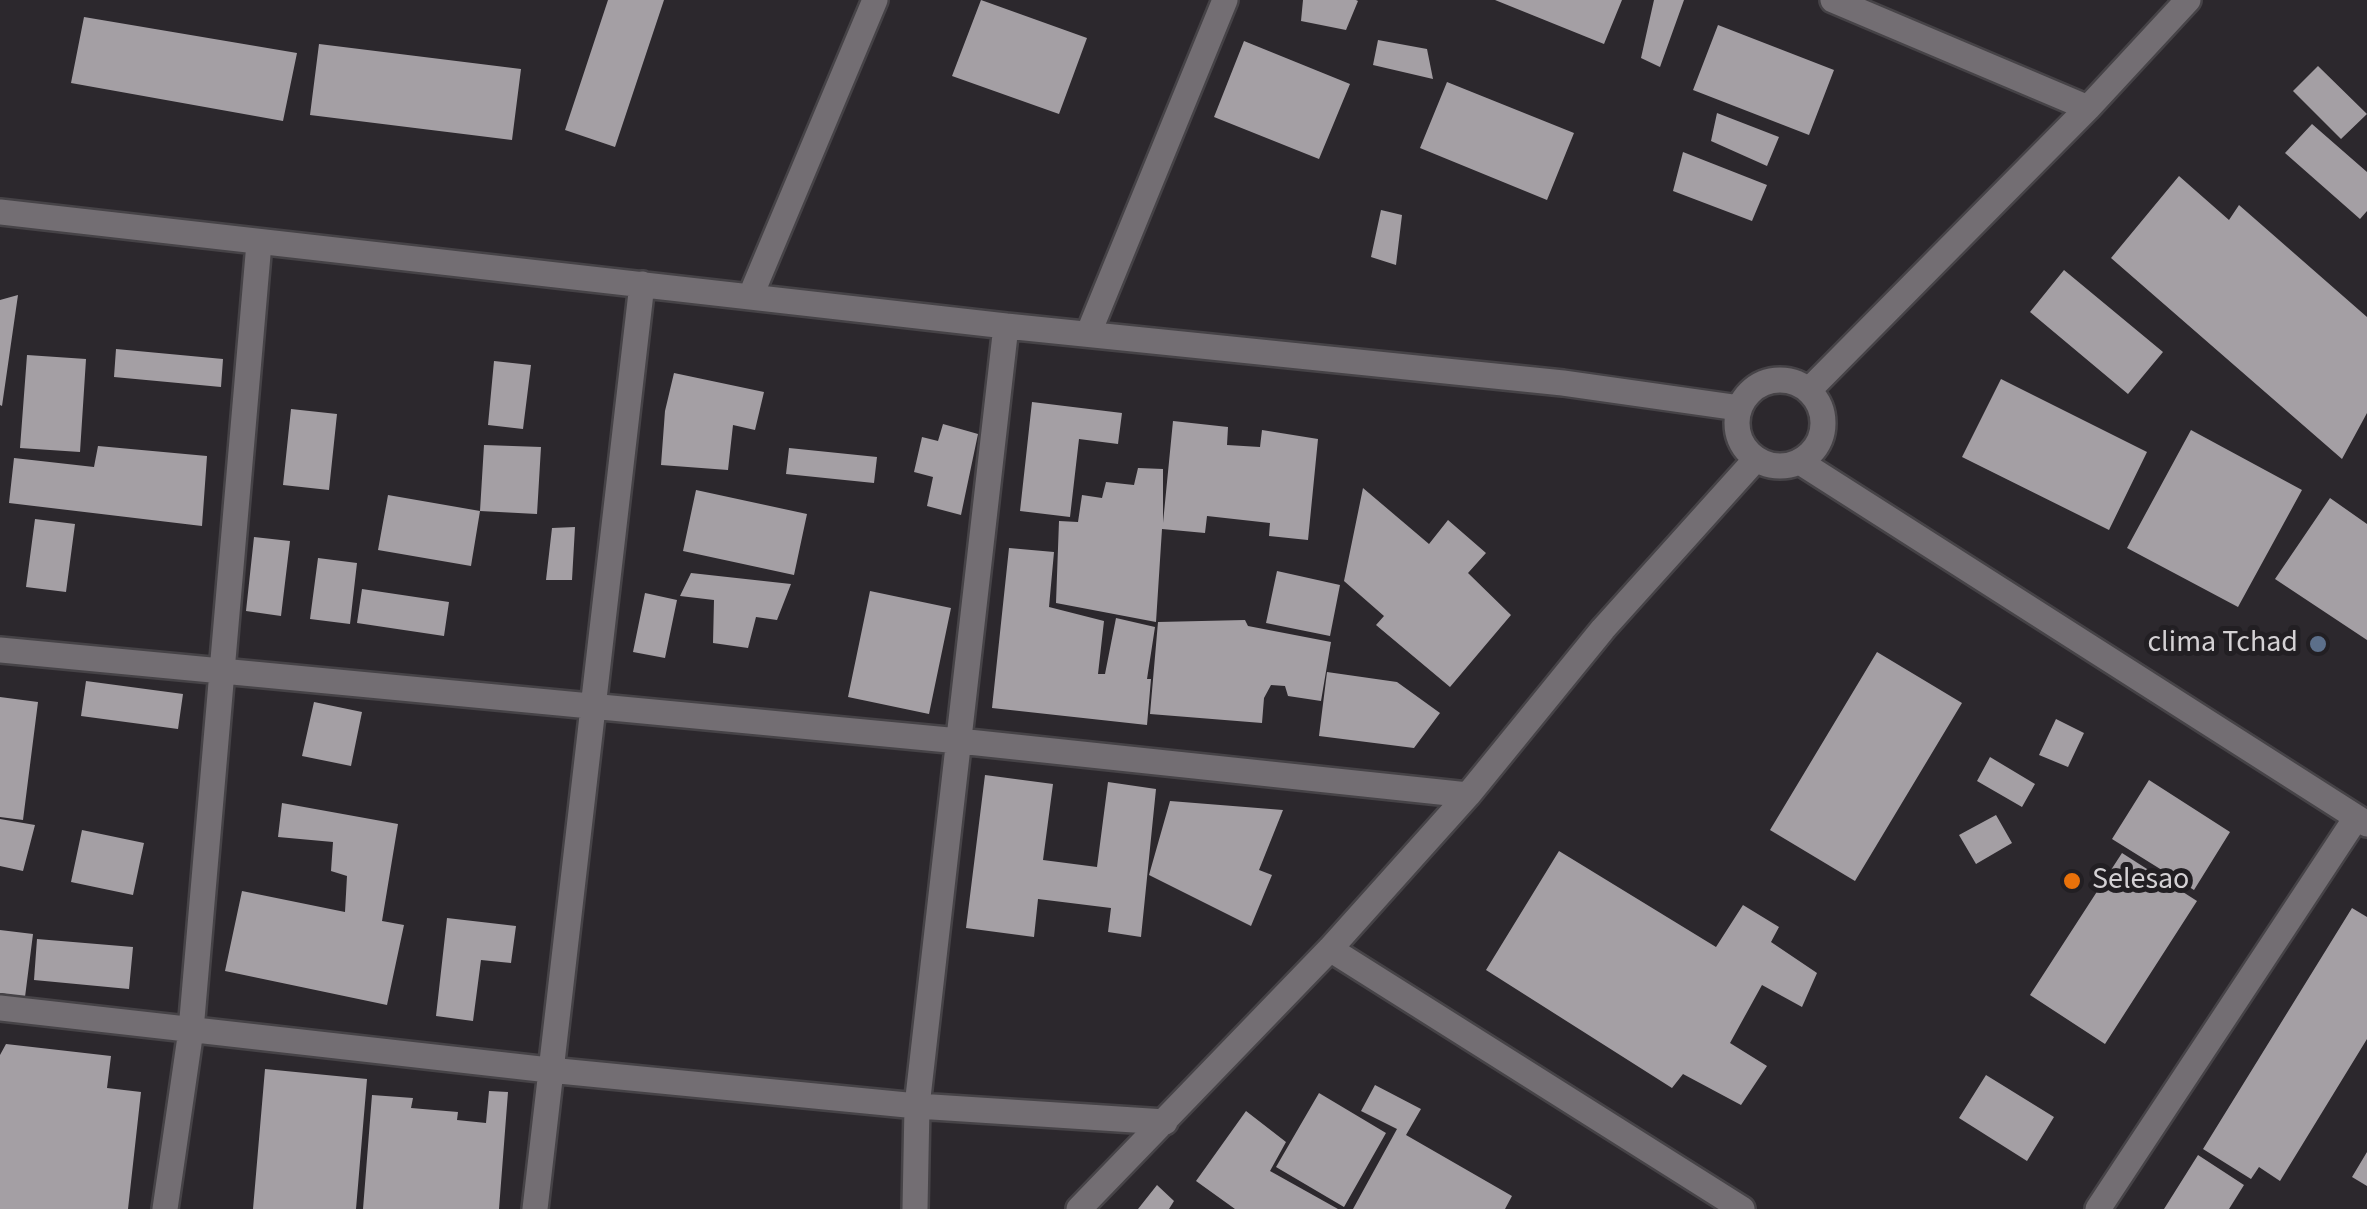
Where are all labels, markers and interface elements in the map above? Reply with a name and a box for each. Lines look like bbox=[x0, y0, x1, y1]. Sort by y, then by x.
place label: clima Tchad bbox=[2147, 626, 2298, 662]
marker: clima Tchad bbox=[2307, 633, 2329, 655]
place label: Selesao bbox=[2092, 863, 2189, 899]
marker: Selesao bbox=[2061, 870, 2083, 892]

